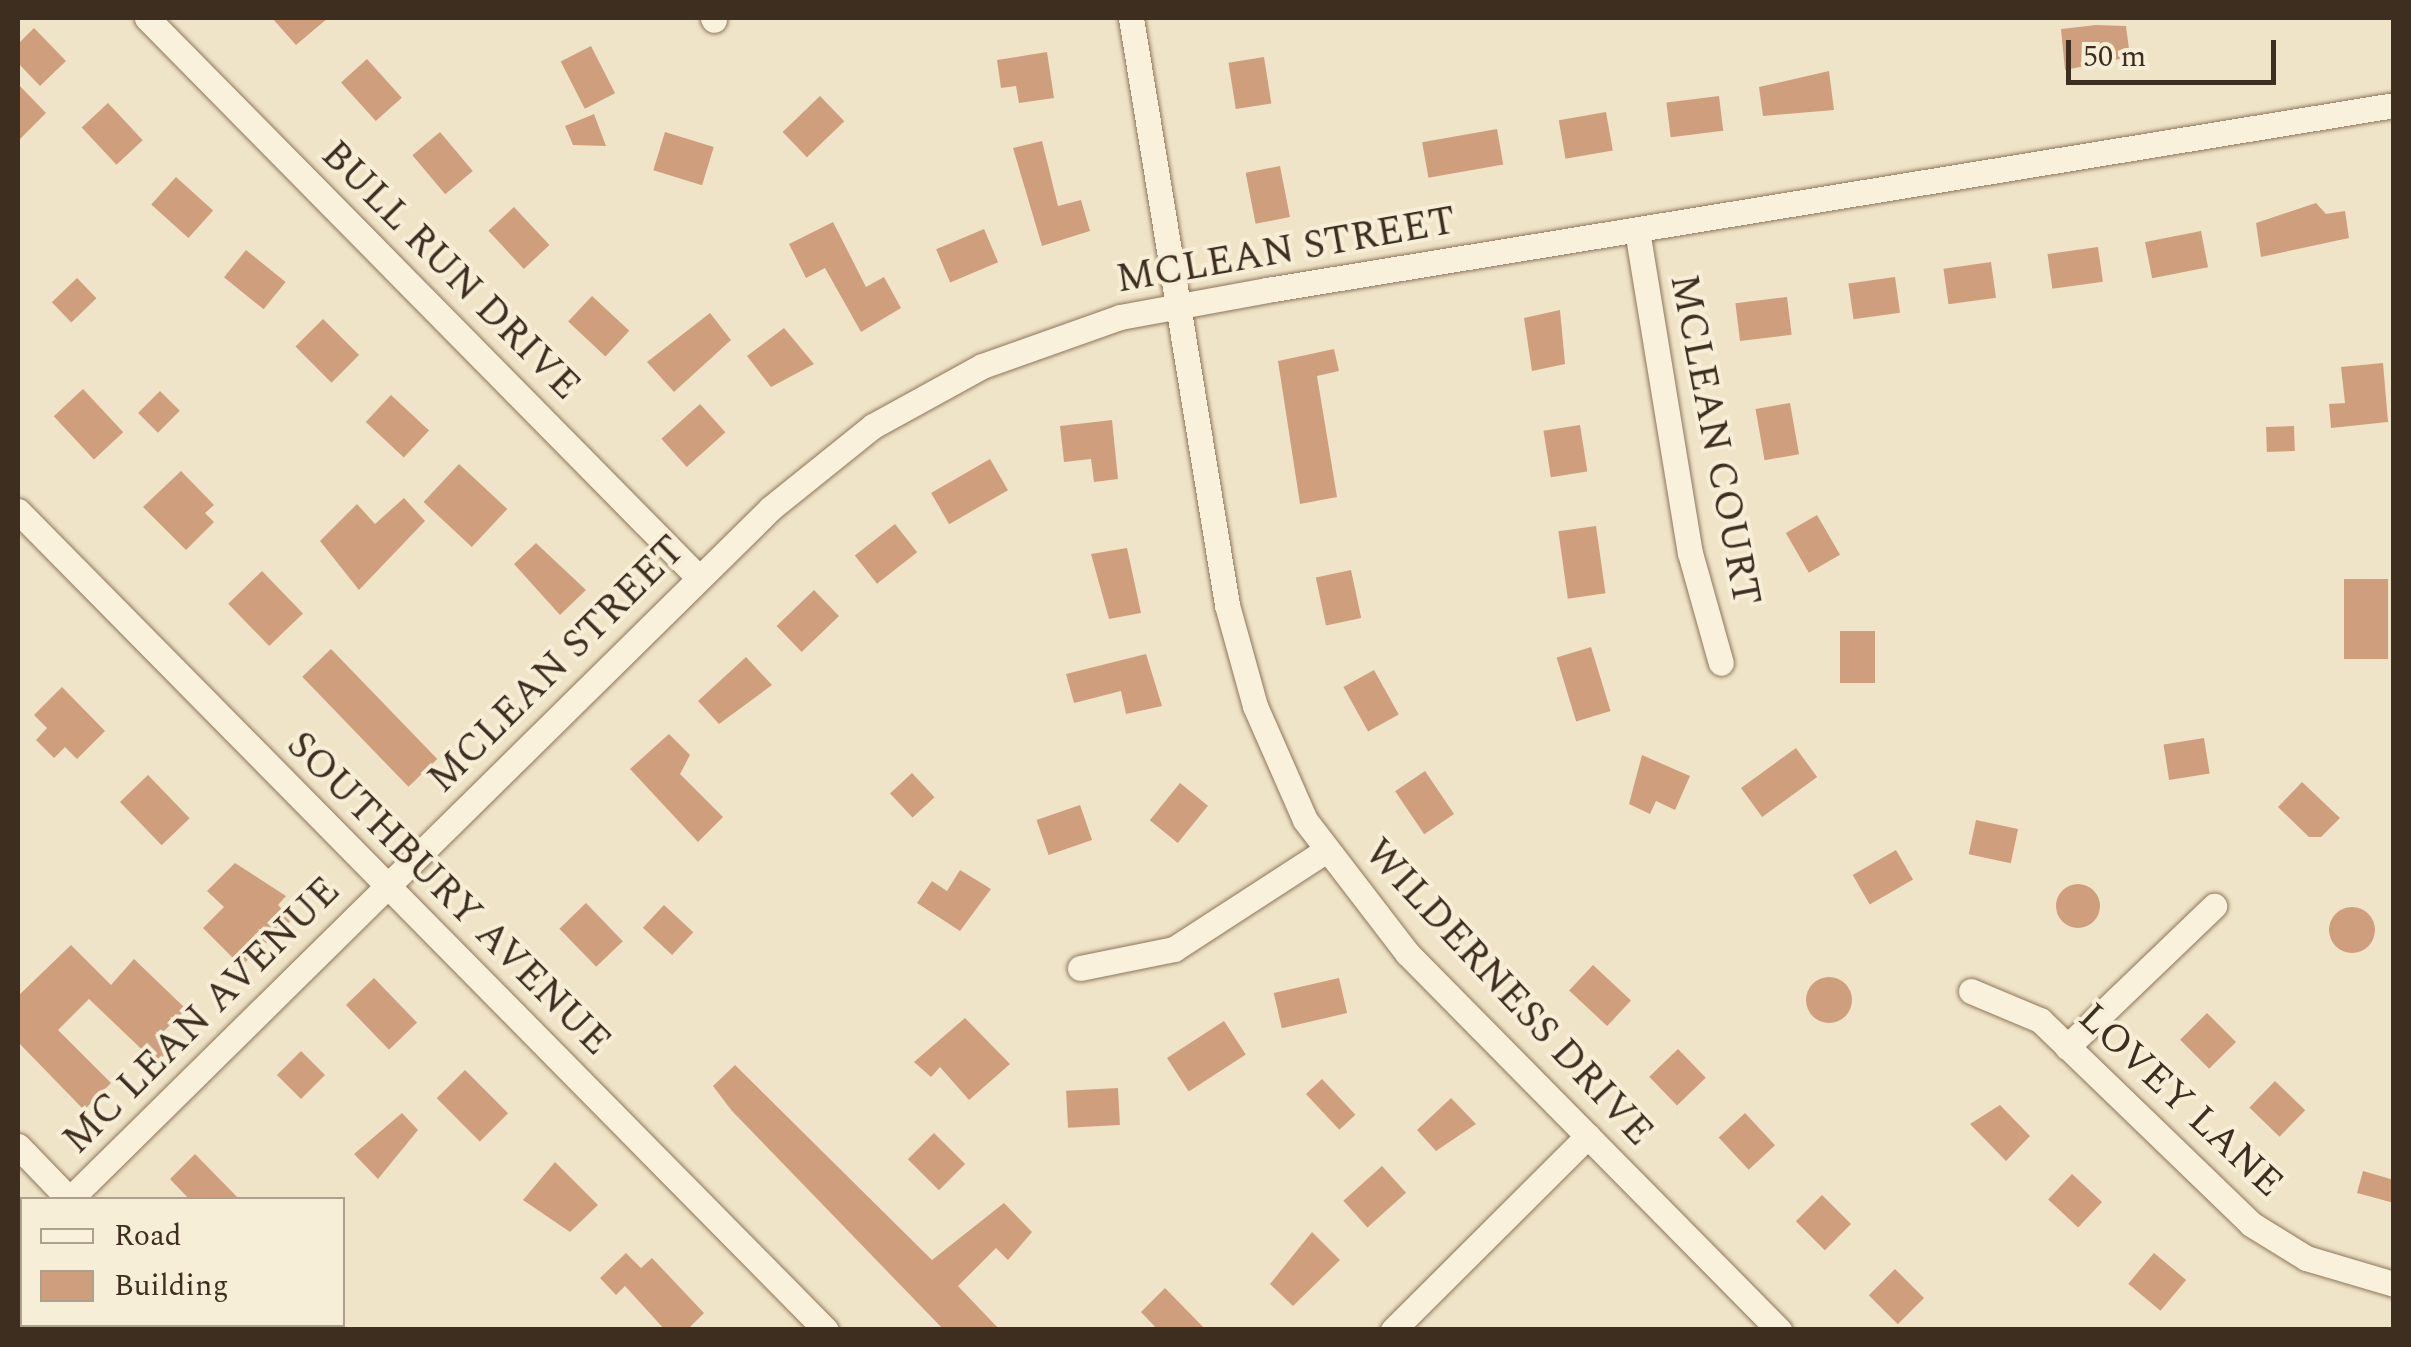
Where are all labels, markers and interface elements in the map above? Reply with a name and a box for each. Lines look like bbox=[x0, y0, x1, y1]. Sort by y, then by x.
scale bar bbox=[2071, 20, 2281, 82]
text: 50 m bbox=[2083, 34, 2146, 80]
street label: BULL RUN DRIVE bbox=[310, 131, 590, 411]
street label: MCLEAN STREET bbox=[1113, 198, 1459, 304]
street label: MCLEAN COURT bbox=[1658, 270, 1770, 610]
street label: MCLEAN STREET bbox=[418, 526, 696, 804]
street label: SOUTHBURY AVENUE bbox=[276, 722, 620, 1066]
street label: WILDERNESS DRIVE bbox=[1353, 830, 1663, 1156]
street label: MC LEAN AVENUE bbox=[53, 867, 351, 1165]
street label: LOVEY LANE bbox=[2068, 994, 2292, 1208]
legend bbox=[20, 1197, 345, 1327]
text: Road bbox=[114, 1213, 182, 1259]
text: Building bbox=[114, 1263, 229, 1309]

